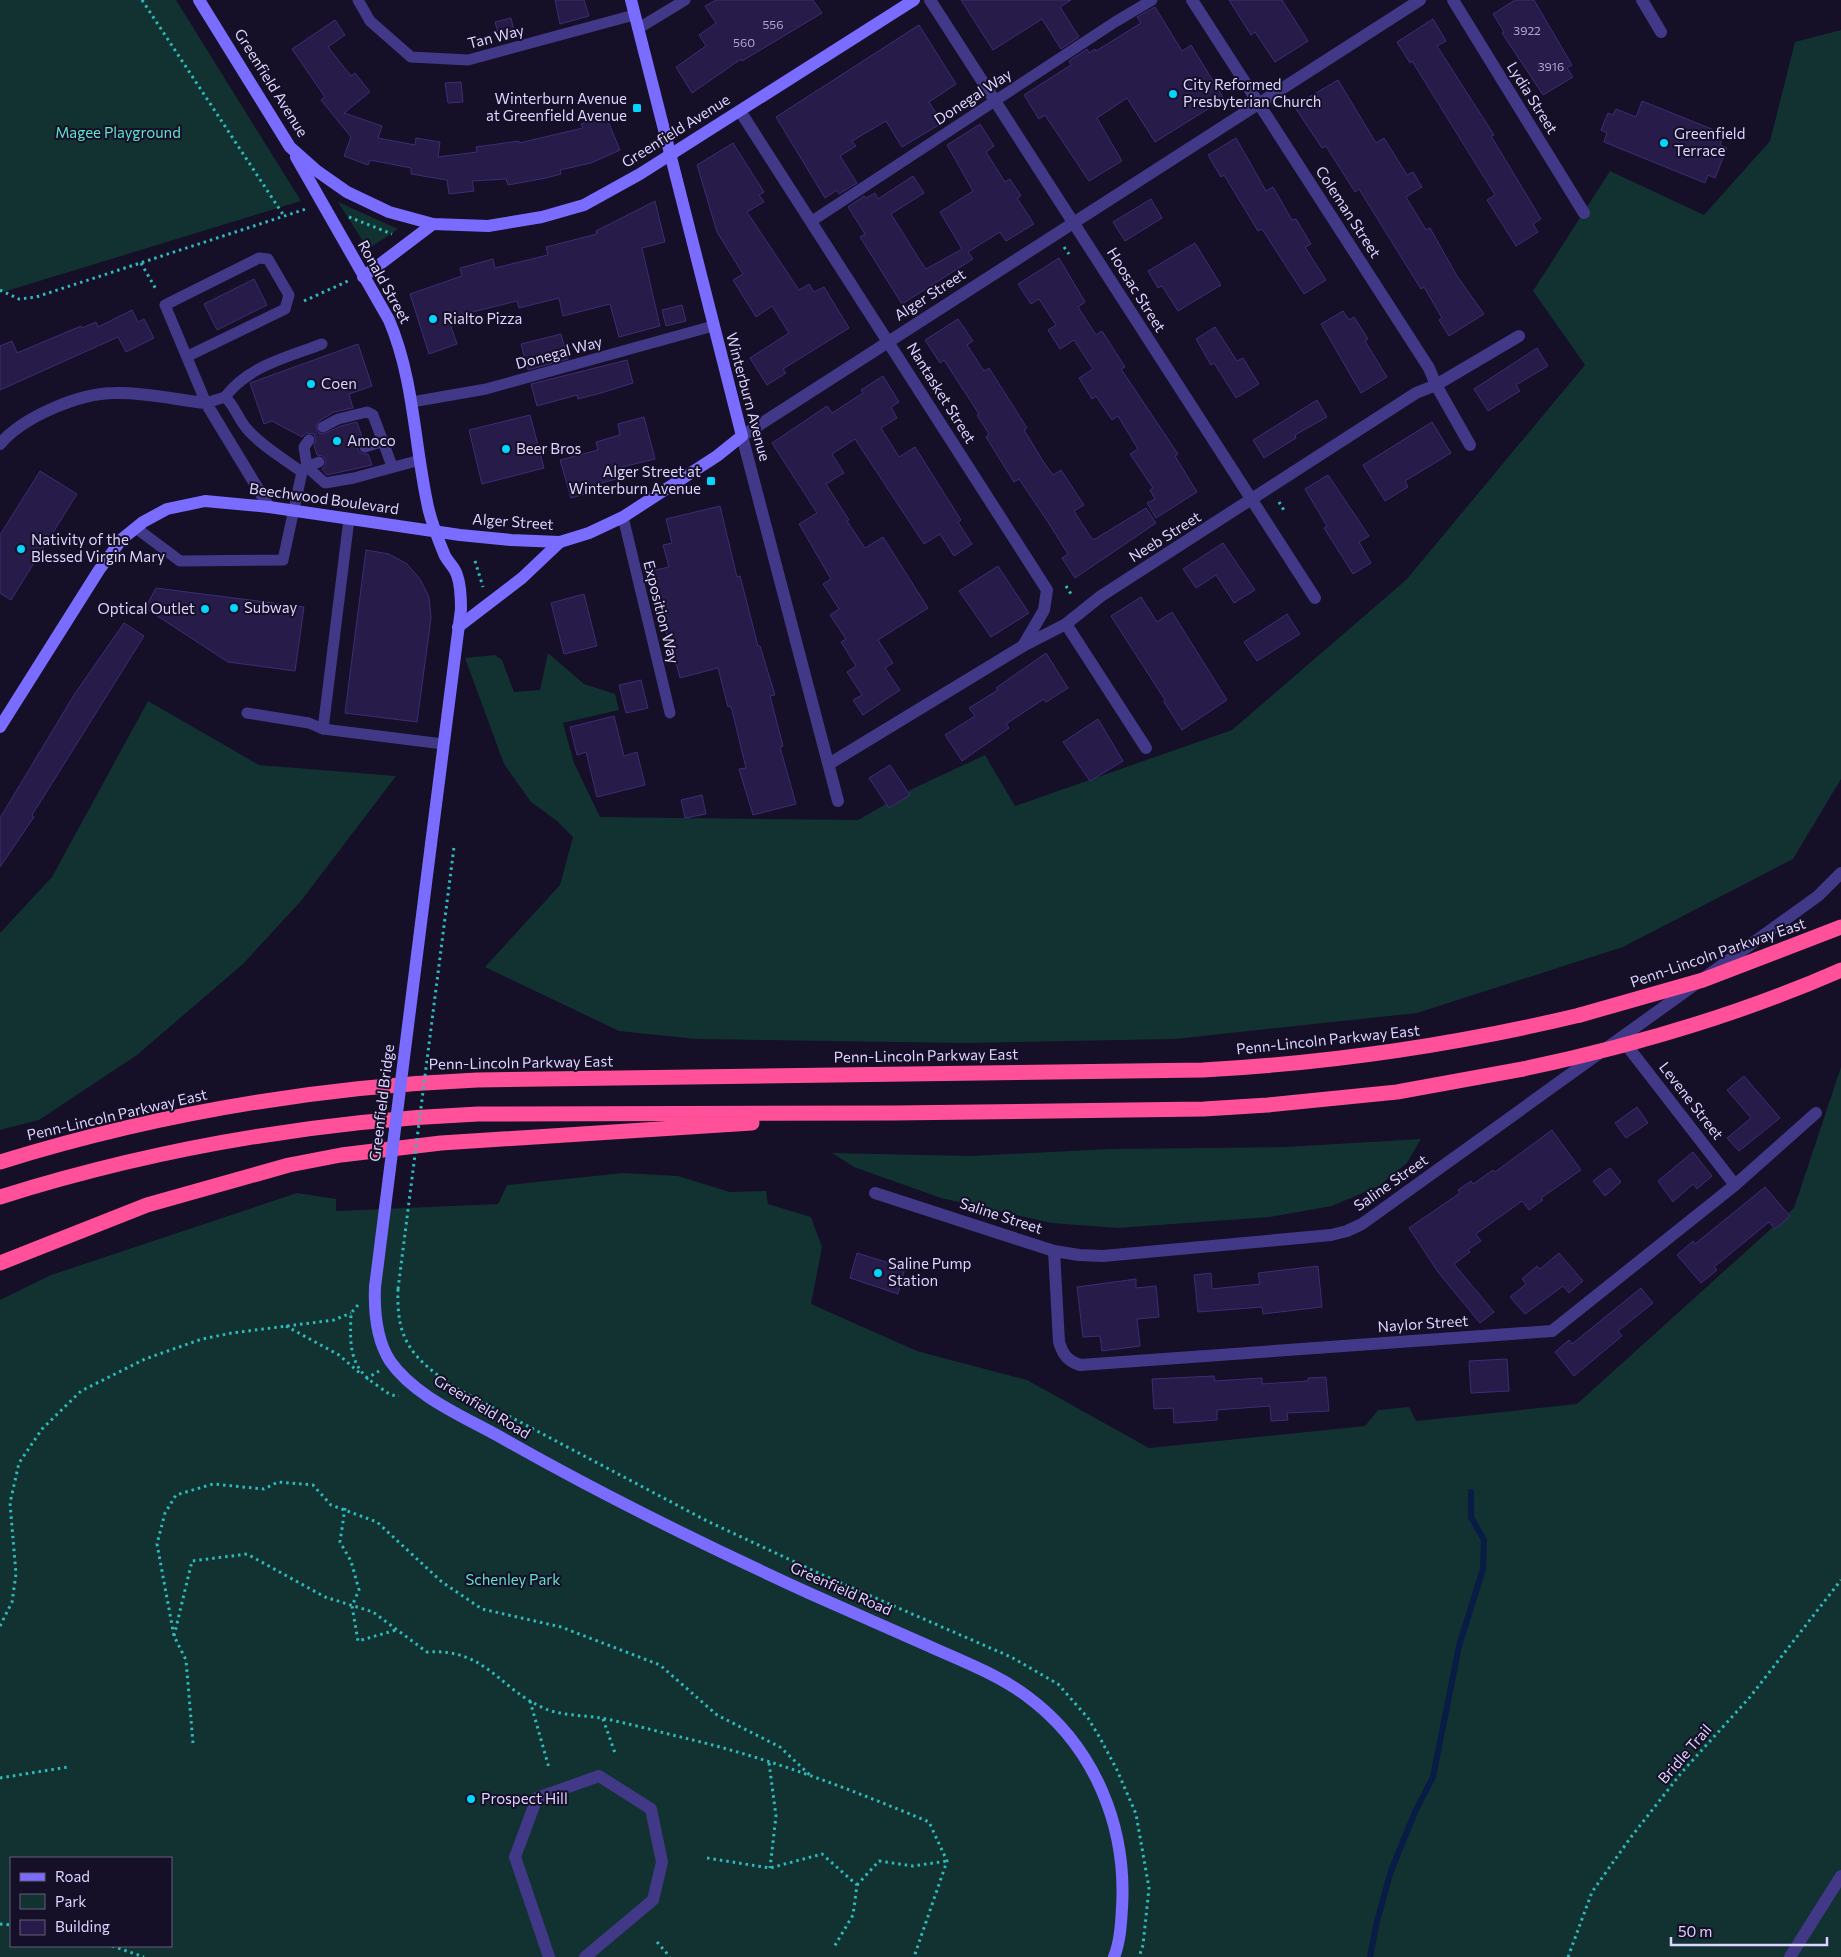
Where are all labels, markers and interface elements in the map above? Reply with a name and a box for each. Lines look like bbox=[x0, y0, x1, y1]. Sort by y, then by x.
house number: 556 bbox=[762, 17, 784, 31]
street label: Tan Way bbox=[466, 20, 526, 52]
house number: 3922 bbox=[1513, 23, 1541, 37]
street label: Greenfield Avenue bbox=[231, 25, 312, 140]
house number: 560 bbox=[733, 35, 755, 49]
street label: Lydia Street bbox=[1504, 58, 1562, 137]
house number: 3916 bbox=[1538, 59, 1564, 73]
street label: Donegal Way bbox=[930, 64, 1015, 128]
place label: City Reformed Presbyterian Church bbox=[1183, 75, 1321, 110]
marker: City Reformed Presbyterian Church bbox=[1167, 88, 1179, 100]
place label: Winterburn Avenue at Greenfield Avenue bbox=[486, 89, 627, 124]
street label: Greenfield Avenue bbox=[618, 90, 733, 171]
marker: Winterburn Avenue at Greenfield Avenue bbox=[631, 102, 643, 114]
park label: Magee Playground bbox=[55, 123, 181, 141]
place label: Greenfield Terrace bbox=[1674, 124, 1745, 159]
marker: Greenfield Terrace bbox=[1658, 137, 1670, 149]
street label: Coleman Street bbox=[1312, 162, 1385, 261]
street label: Ronald Street bbox=[355, 237, 415, 326]
street label: Hoosac Street bbox=[1104, 244, 1170, 335]
street label: Alger Street bbox=[890, 264, 968, 324]
place label: Rialto Pizza bbox=[443, 309, 522, 327]
marker: Rialto Pizza bbox=[427, 313, 439, 325]
street label: Winterburn Avenue bbox=[723, 330, 775, 463]
street label: Donegal Way bbox=[513, 332, 604, 372]
street label: Nantasket Street bbox=[904, 339, 980, 446]
place label: Coen bbox=[321, 374, 357, 392]
marker: Coen bbox=[305, 378, 317, 390]
place label: Amoco bbox=[347, 431, 396, 449]
marker: Amoco bbox=[331, 435, 343, 447]
place label: Beer Bros bbox=[516, 439, 582, 457]
marker: Beer Bros bbox=[500, 443, 512, 455]
place label: Alger Street at Winterburn Avenue bbox=[569, 462, 701, 497]
marker: Alger Street at Winterburn Avenue bbox=[705, 475, 717, 487]
street label: Beechwood Boulevard bbox=[248, 479, 400, 517]
street label: Neeb Street bbox=[1125, 507, 1204, 565]
street label: Alger Street bbox=[472, 509, 554, 533]
place label: Nativity of the Blessed Virgin Mary bbox=[31, 530, 165, 565]
marker: Nativity of the Blessed Virgin Mary bbox=[15, 543, 27, 555]
street label: Exposition Way bbox=[640, 558, 684, 665]
place label: Subway bbox=[244, 598, 297, 616]
place label: Optical Outlet bbox=[97, 599, 195, 617]
marker: Subway bbox=[228, 602, 240, 614]
marker: Optical Outlet bbox=[199, 603, 211, 615]
street label: Penn-Lincoln Parkway East bbox=[1628, 914, 1808, 991]
street label: Penn-Lincoln Parkway East bbox=[1235, 1020, 1421, 1058]
street label: Greenfield Bridge bbox=[365, 1043, 397, 1163]
street label: Penn-Lincoln Parkway East bbox=[834, 1044, 1018, 1066]
street label: Penn-Lincoln Parkway East bbox=[429, 1051, 613, 1073]
street label: Levene Street bbox=[1656, 1058, 1728, 1143]
street label: Penn-Lincoln Parkway East bbox=[25, 1085, 209, 1144]
street label: Saline Street bbox=[1350, 1150, 1431, 1214]
street label: Saline Street bbox=[958, 1193, 1045, 1237]
place label: Saline Pump Station bbox=[888, 1254, 972, 1289]
marker: Saline Pump Station bbox=[872, 1267, 884, 1279]
street label: Naylor Street bbox=[1377, 1311, 1469, 1335]
street label: Greenfield Road bbox=[431, 1370, 534, 1442]
street label: Greenfield Road bbox=[788, 1558, 895, 1619]
park label: Schenley Park bbox=[466, 1570, 560, 1588]
street label: Bridle Trail bbox=[1654, 1720, 1715, 1787]
place label: Prospect Hill bbox=[481, 1789, 568, 1807]
marker: Prospect Hill bbox=[465, 1793, 477, 1805]
legend bbox=[10, 1857, 172, 1947]
text: Road bbox=[55, 1867, 90, 1885]
text: Park bbox=[55, 1892, 86, 1910]
scale bar bbox=[1671, 1914, 1827, 1946]
text: Building bbox=[55, 1917, 110, 1935]
text: 50 m bbox=[1678, 1922, 1712, 1940]

